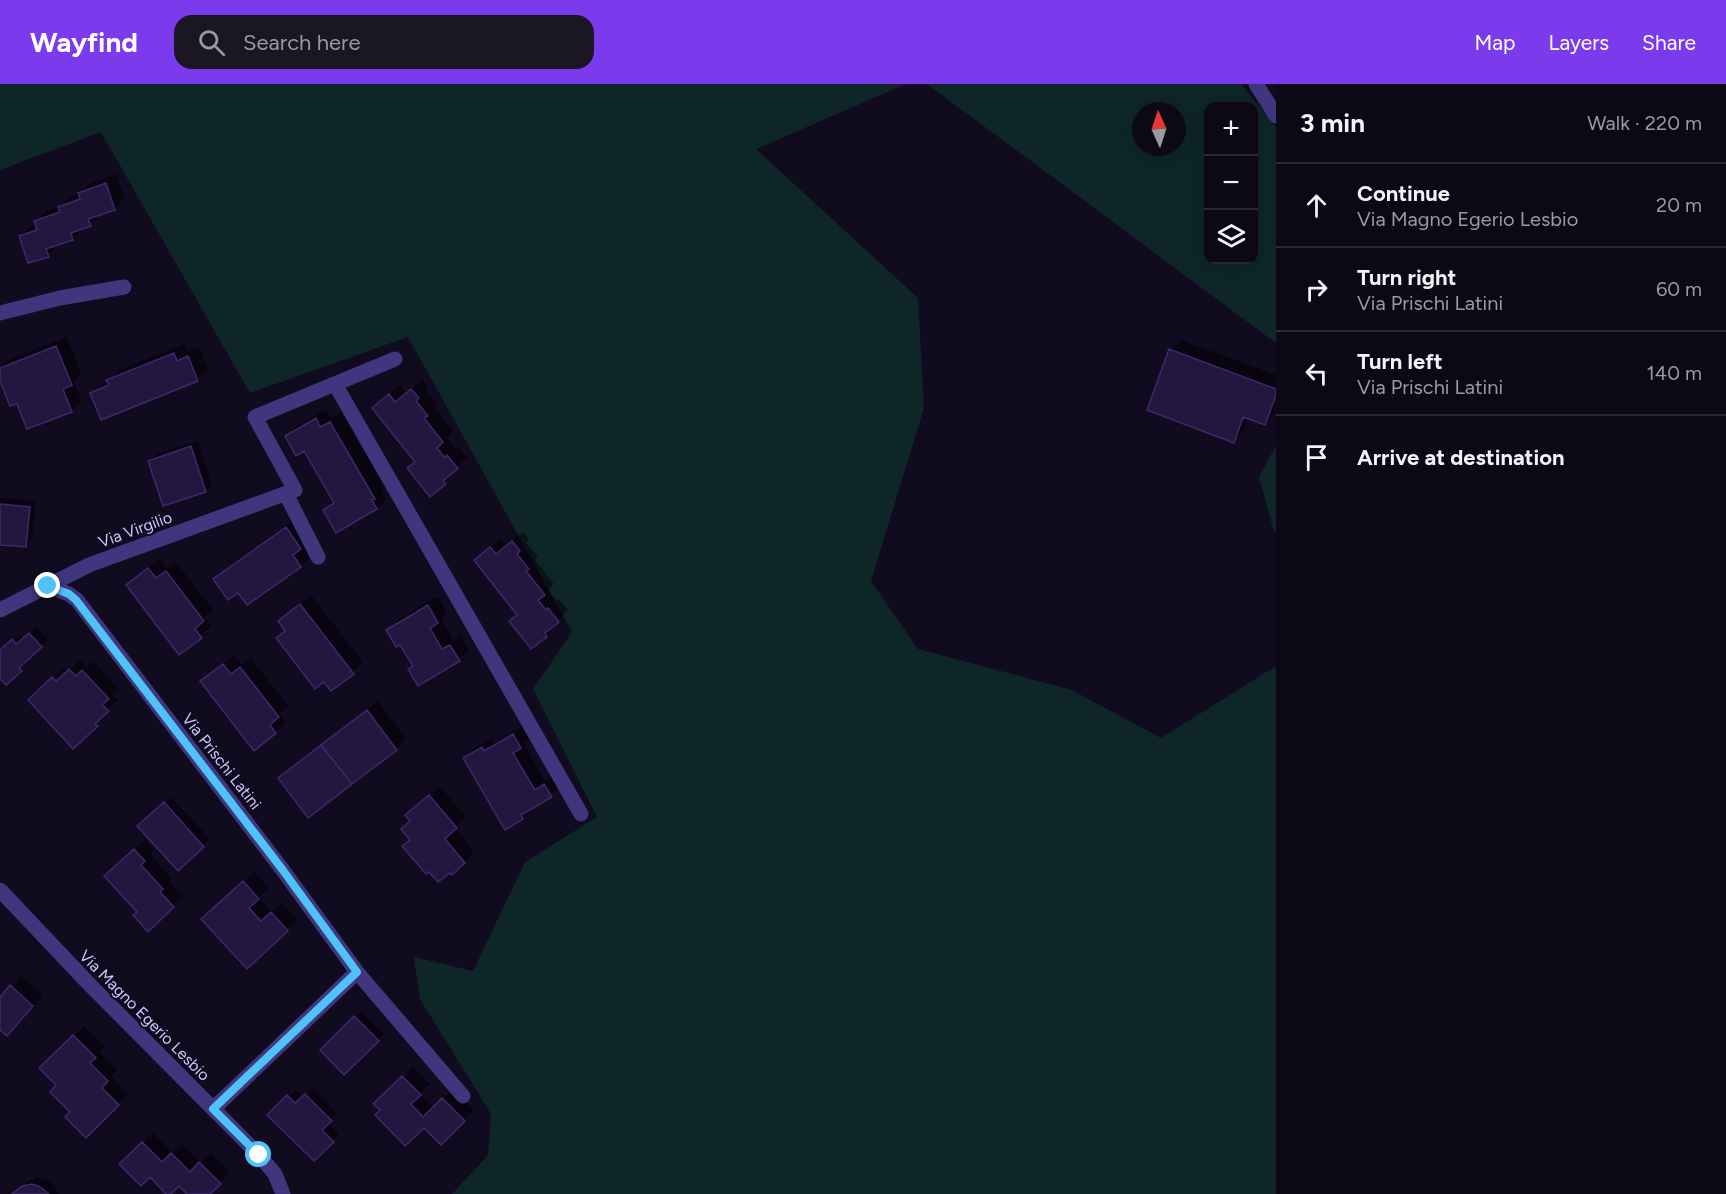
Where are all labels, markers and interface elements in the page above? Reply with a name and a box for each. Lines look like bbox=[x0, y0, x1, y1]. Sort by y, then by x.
search box bbox=[174, 15, 594, 69]
text: Wayfind bbox=[30, 25, 138, 59]
icon: search bbox=[195, 26, 228, 59]
text: Search here bbox=[243, 29, 361, 56]
text: Map bbox=[1475, 30, 1515, 55]
text: Layers bbox=[1548, 30, 1609, 55]
text: Share bbox=[1642, 30, 1696, 55]
north arrow bbox=[1132, 102, 1186, 156]
map controls bbox=[1204, 102, 1258, 264]
button: + bbox=[1204, 102, 1258, 156]
text: 3 min bbox=[1300, 107, 1365, 139]
text: Walk · 220 m bbox=[1587, 111, 1702, 135]
button: − bbox=[1204, 156, 1258, 210]
text: Continue bbox=[1357, 180, 1450, 207]
icon: ahead bbox=[1300, 189, 1333, 222]
text: 20 m bbox=[1656, 193, 1702, 217]
text: Via Magno Egerio Lesbio bbox=[1357, 207, 1578, 231]
button: layers bbox=[1204, 210, 1258, 264]
text: Turn right bbox=[1357, 264, 1456, 291]
icon: right bbox=[1300, 273, 1333, 306]
text: 60 m bbox=[1656, 277, 1702, 301]
text: Via Prischi Latini bbox=[1357, 291, 1503, 315]
text: Turn left bbox=[1357, 348, 1443, 375]
icon: left bbox=[1300, 357, 1333, 390]
text: 140 m bbox=[1647, 361, 1702, 385]
text: Via Prischi Latini bbox=[1357, 375, 1503, 399]
icon: arrive bbox=[1300, 441, 1333, 474]
text: Arrive at destination bbox=[1357, 444, 1565, 471]
street label: Via Virgilio bbox=[96, 507, 174, 552]
route end bbox=[34, 572, 60, 598]
street label: Via Prischi Latini bbox=[178, 709, 265, 813]
street label: Via Magno Egerio Lesbio bbox=[75, 946, 214, 1085]
route start bbox=[245, 1141, 271, 1167]

